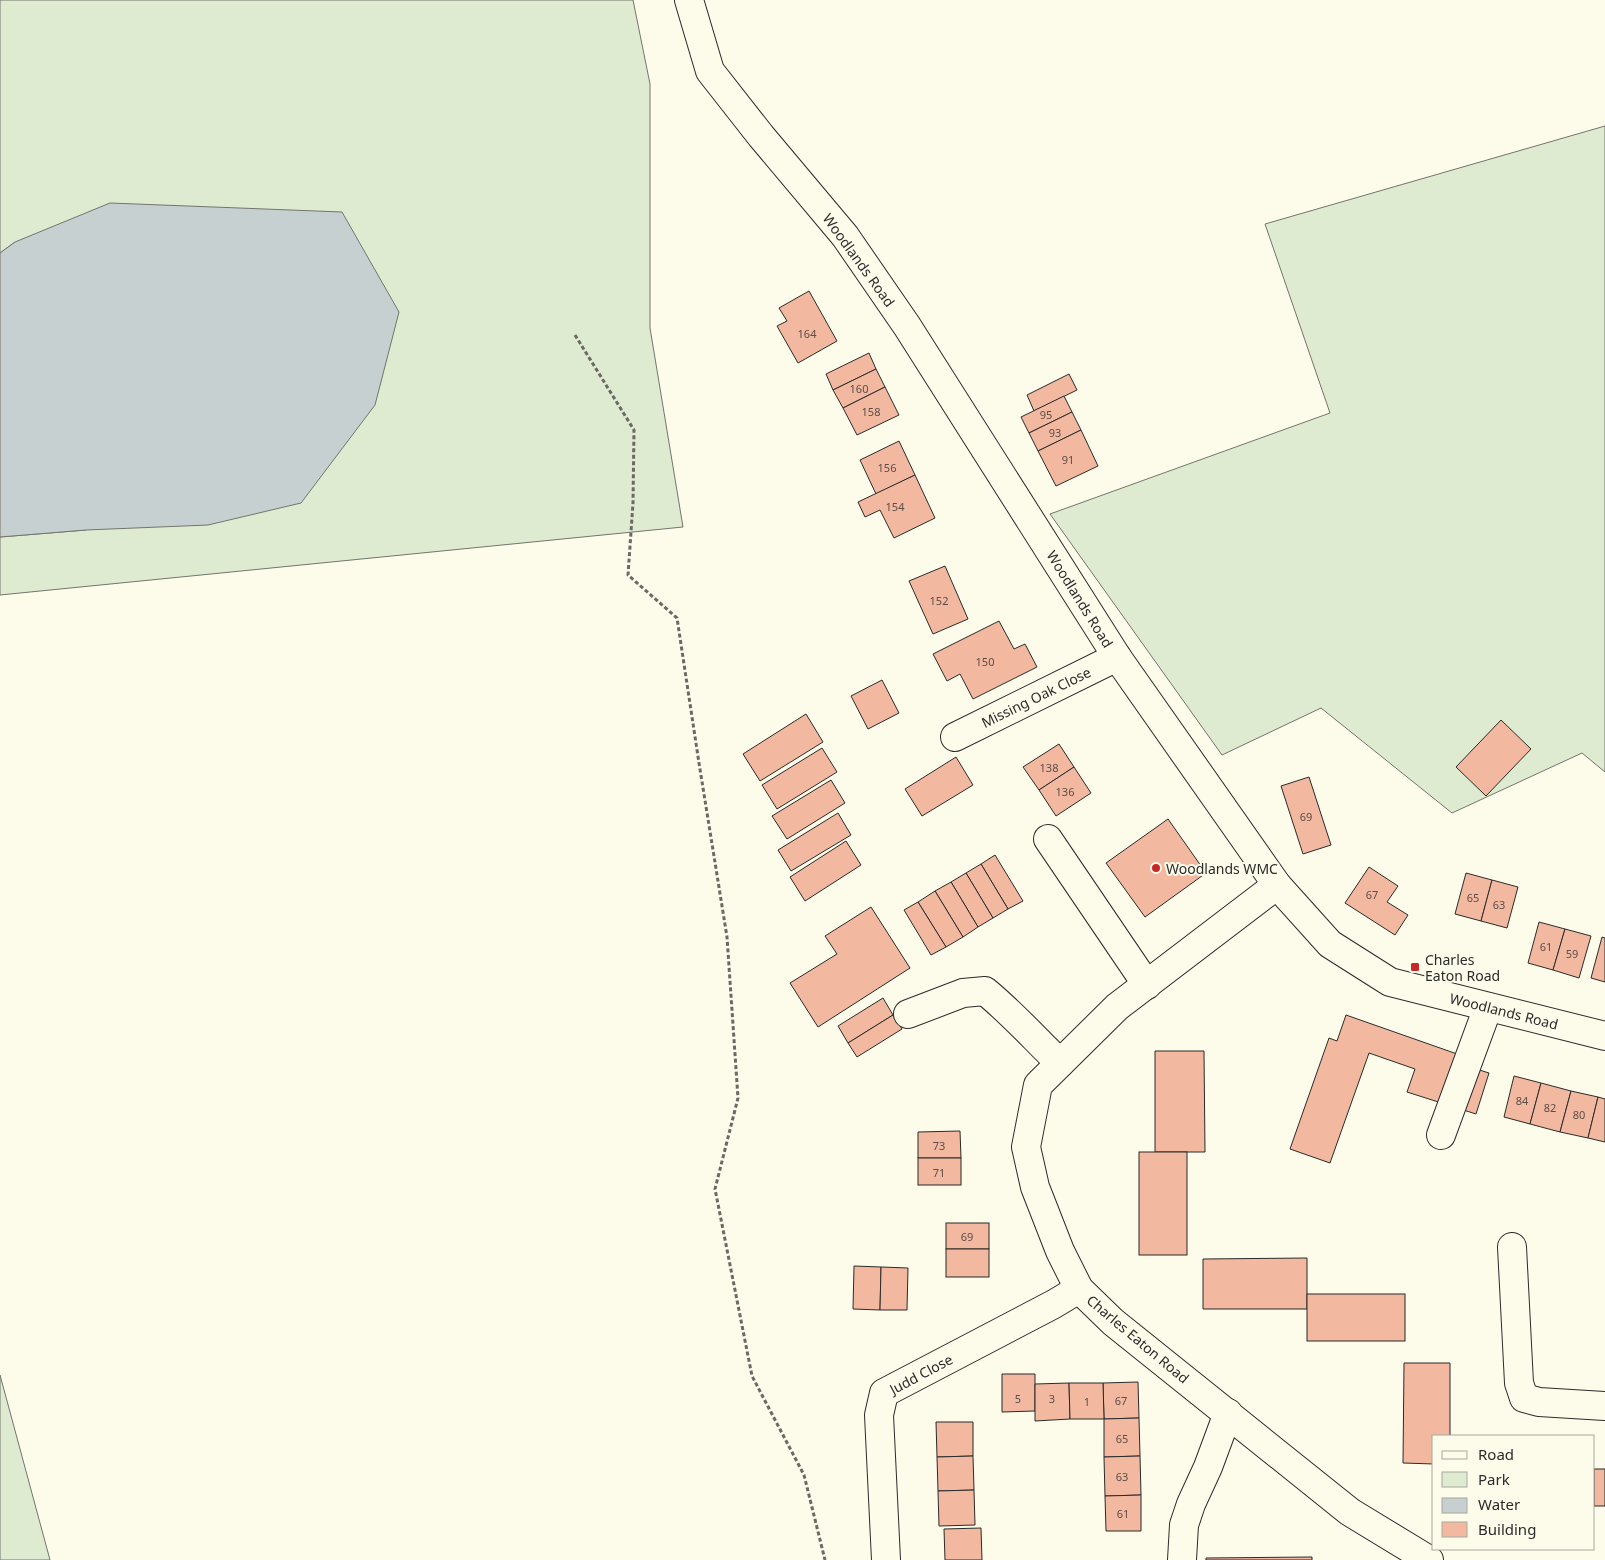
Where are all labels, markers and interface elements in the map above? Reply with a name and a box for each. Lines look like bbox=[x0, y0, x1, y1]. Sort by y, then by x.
street label: Woodlands Road bbox=[819, 210, 899, 310]
house number: 164 bbox=[798, 326, 817, 341]
house number: 160 bbox=[850, 381, 868, 396]
house number: 158 bbox=[862, 404, 880, 419]
house number: 95 bbox=[1040, 407, 1052, 422]
house number: 93 bbox=[1049, 425, 1061, 440]
house number: 91 bbox=[1062, 452, 1074, 467]
house number: 156 bbox=[878, 460, 896, 475]
house number: 154 bbox=[886, 499, 905, 514]
street label: Woodlands Road bbox=[1043, 547, 1117, 651]
house number: 152 bbox=[930, 593, 948, 608]
house number: 150 bbox=[976, 654, 994, 669]
street label: Missing Oak Close bbox=[978, 662, 1094, 732]
house number: 138 bbox=[1040, 760, 1058, 775]
house number: 136 bbox=[1056, 784, 1074, 799]
house number: 69 bbox=[1300, 809, 1312, 824]
place label: Woodlands WMC bbox=[1166, 859, 1278, 878]
marker: Woodlands WMC bbox=[1150, 862, 1162, 874]
house number: 67 bbox=[1366, 887, 1378, 902]
house number: 65 bbox=[1467, 890, 1479, 905]
house number: 63 bbox=[1493, 897, 1505, 912]
house number: 61 bbox=[1540, 939, 1552, 954]
house number: 59 bbox=[1566, 946, 1578, 961]
place label: Charles Eaton Road bbox=[1425, 950, 1500, 985]
marker: Charles Eaton Road bbox=[1409, 961, 1421, 973]
street label: Woodlands Road bbox=[1448, 988, 1560, 1034]
house number: 84 bbox=[1516, 1093, 1529, 1108]
house number: 82 bbox=[1544, 1100, 1556, 1115]
house number: 80 bbox=[1573, 1107, 1585, 1122]
house number: 73 bbox=[933, 1138, 945, 1153]
house number: 71 bbox=[933, 1165, 945, 1180]
house number: 69 bbox=[961, 1229, 973, 1244]
street label: Charles Eaton Road bbox=[1083, 1291, 1193, 1387]
street label: Judd Close bbox=[884, 1349, 956, 1399]
house number: 5 bbox=[1015, 1391, 1021, 1406]
house number: 3 bbox=[1049, 1391, 1055, 1406]
house number: 67 bbox=[1115, 1393, 1127, 1408]
house number: 1 bbox=[1084, 1394, 1090, 1409]
house number: 65 bbox=[1116, 1431, 1128, 1446]
legend bbox=[1432, 1435, 1595, 1550]
text: Road bbox=[1478, 1444, 1514, 1464]
house number: 63 bbox=[1116, 1469, 1128, 1484]
text: Park bbox=[1478, 1469, 1510, 1489]
text: Water bbox=[1478, 1494, 1520, 1514]
house number: 61 bbox=[1117, 1506, 1129, 1521]
text: Building bbox=[1478, 1519, 1536, 1539]

